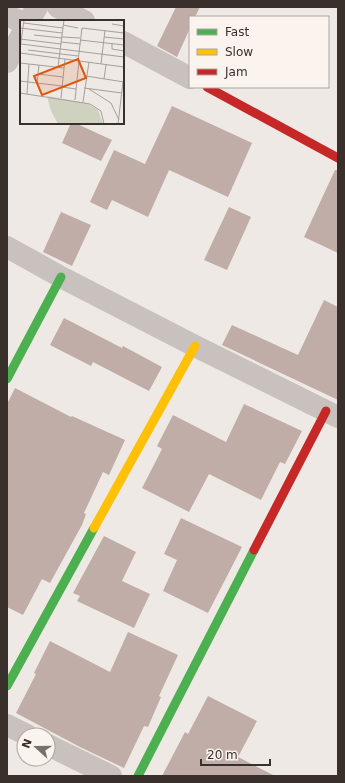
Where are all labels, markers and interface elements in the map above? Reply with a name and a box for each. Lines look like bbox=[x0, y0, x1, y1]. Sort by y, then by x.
legend bbox=[189, 16, 329, 88]
inset map bbox=[20, 20, 124, 124]
text: Fast bbox=[225, 25, 249, 39]
text: Slow bbox=[225, 45, 253, 59]
text: Jam bbox=[224, 65, 248, 79]
north arrow bbox=[16, 727, 56, 767]
text: N bbox=[19, 737, 35, 750]
scale bar bbox=[201, 741, 270, 767]
text: 20 m bbox=[207, 748, 238, 762]

